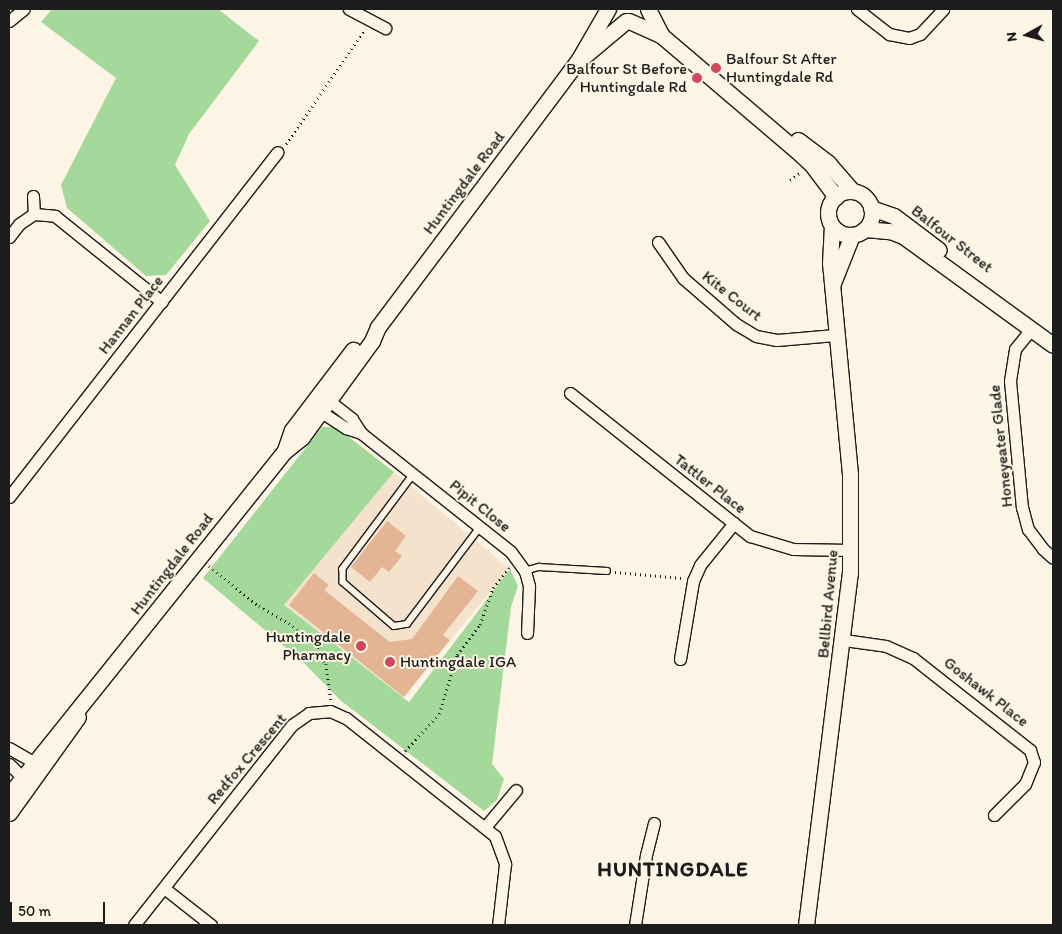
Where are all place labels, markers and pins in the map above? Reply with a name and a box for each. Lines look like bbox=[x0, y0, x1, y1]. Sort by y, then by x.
place label: Balfour St After Huntingdale Rd bbox=[726, 49, 837, 87]
place label: Balfour St Before Huntingdale Rd bbox=[566, 59, 687, 97]
marker: Balfour St After Huntingdale Rd bbox=[710, 62, 722, 74]
marker: Balfour St Before Huntingdale Rd bbox=[691, 72, 703, 84]
place label: Huntingdale Pharmacy bbox=[266, 627, 351, 665]
marker: Huntingdale Pharmacy bbox=[355, 640, 367, 652]
place label: Huntingdale IGA bbox=[400, 652, 516, 672]
marker: Huntingdale IGA bbox=[384, 656, 396, 668]

